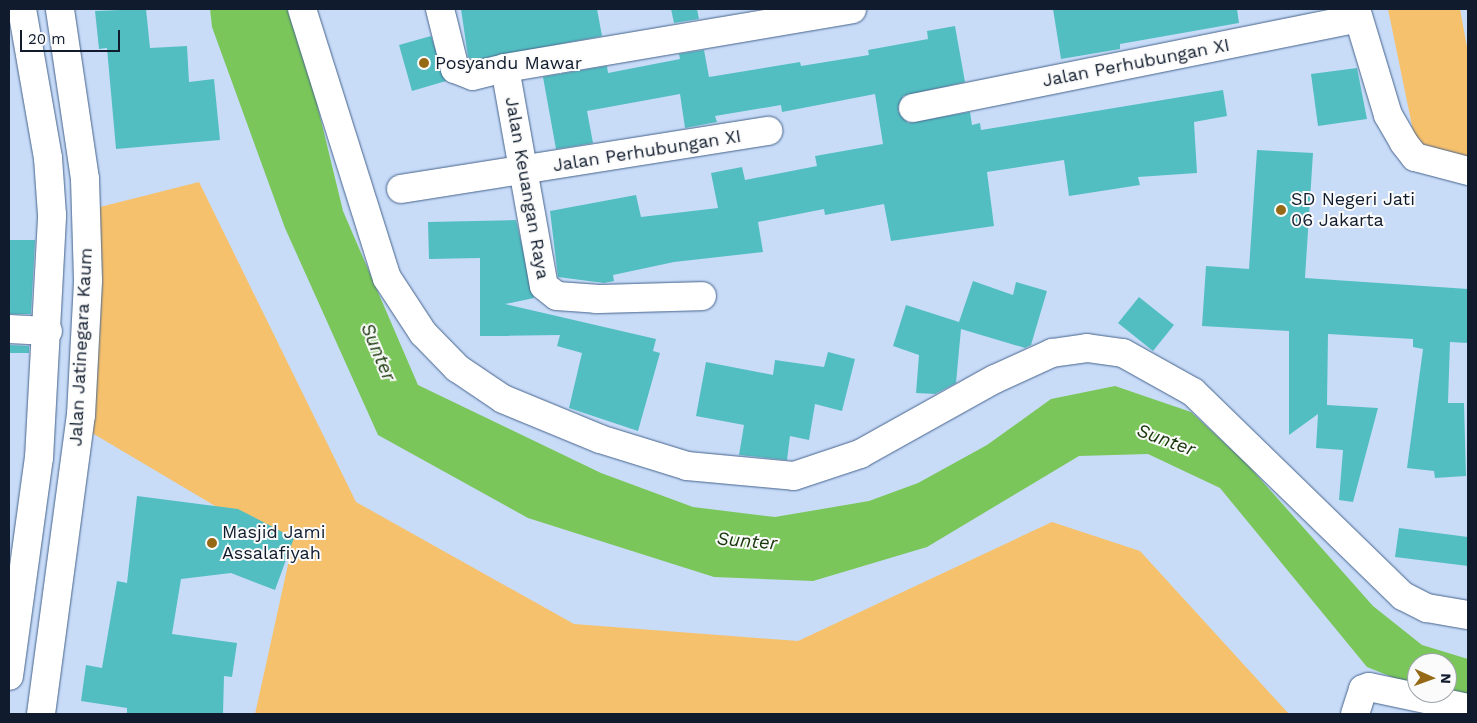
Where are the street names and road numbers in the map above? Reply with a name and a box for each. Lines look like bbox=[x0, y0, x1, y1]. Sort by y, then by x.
street label: Jalan Perhubungan XI bbox=[1040, 34, 1232, 92]
street label: Jalan Keuangan Raya bbox=[500, 95, 554, 281]
street label: Jalan Perhubungan XI bbox=[551, 125, 743, 177]
street label: Jalan Jatinegara Kaum bbox=[65, 247, 97, 447]

